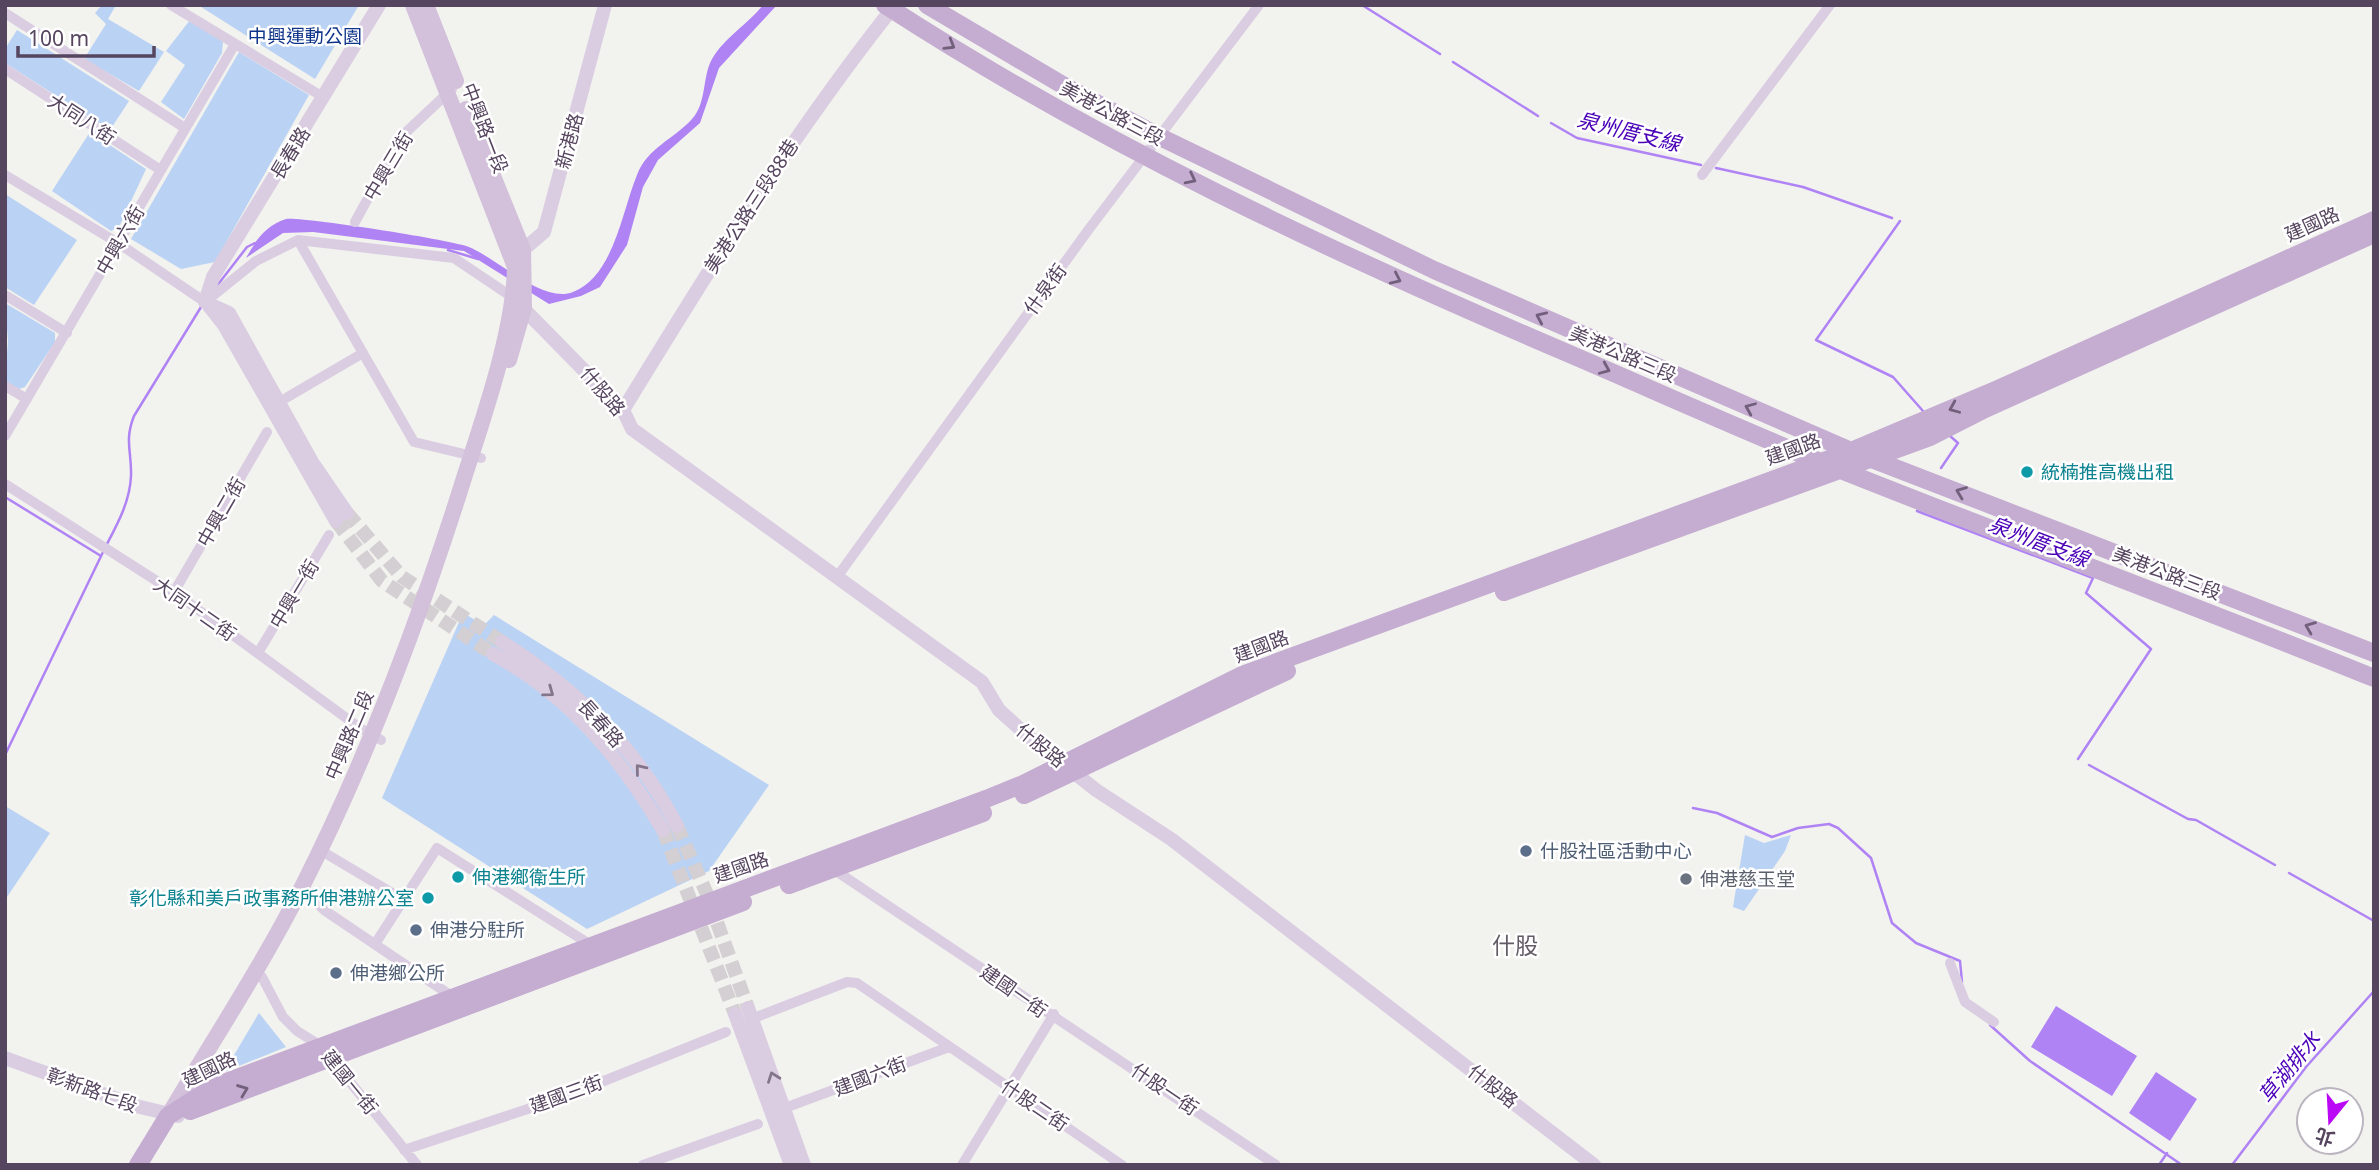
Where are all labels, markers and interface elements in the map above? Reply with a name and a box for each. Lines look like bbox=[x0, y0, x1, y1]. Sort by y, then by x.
scale bar bbox=[18, 14, 154, 58]
park label: 中興運動公園 bbox=[248, 23, 362, 49]
text: 100 m bbox=[28, 24, 89, 52]
one-way arrow bbox=[942, 36, 955, 49]
street label: 美港公路三段 bbox=[1056, 75, 1168, 151]
street label: 中興路一段 bbox=[456, 79, 514, 177]
street label: 大同八街 bbox=[43, 87, 121, 151]
water label: 泉州厝支線 bbox=[1575, 105, 1685, 158]
street label: 新港路 bbox=[549, 110, 589, 172]
street label: 長春路 bbox=[264, 122, 316, 184]
street label: 中興三街 bbox=[357, 127, 419, 205]
street label: 美港公路三段88巷 bbox=[698, 134, 804, 278]
one-way arrow bbox=[1184, 171, 1197, 184]
street label: 中興六街 bbox=[90, 201, 150, 279]
street label: 建國路 bbox=[2281, 201, 2343, 247]
street label: 什泉街 bbox=[1018, 258, 1072, 320]
one-way arrow bbox=[1389, 271, 1401, 285]
one-way arrow bbox=[1536, 312, 1548, 326]
street label: 美港公路三段 bbox=[1565, 320, 1681, 388]
street label: 什股路 bbox=[575, 361, 631, 421]
one-way arrow bbox=[1597, 361, 1610, 375]
one-way arrow bbox=[1948, 399, 1960, 413]
one-way arrow bbox=[1745, 402, 1757, 416]
street label: 建國路 bbox=[1762, 427, 1824, 471]
place label: 統楠推高機出租 bbox=[2041, 459, 2174, 485]
marker: 統楠推高機出租 bbox=[2019, 464, 2035, 480]
street label: 中興二街 bbox=[191, 473, 251, 551]
one-way arrow bbox=[1956, 487, 1968, 501]
water label: 泉州厝支線 bbox=[1985, 509, 2095, 574]
street label: 美港公路三段 bbox=[2109, 540, 2225, 606]
street label: 中興一街 bbox=[263, 555, 325, 633]
street label: 大同十二街 bbox=[149, 571, 241, 647]
one-way arrow bbox=[2305, 622, 2317, 636]
street label: 建國路 bbox=[1230, 624, 1292, 668]
one-way arrow bbox=[541, 683, 554, 696]
street label: 中興路二段 bbox=[318, 686, 380, 784]
street label: 長春路 bbox=[572, 693, 630, 753]
street label: 什股路 bbox=[1011, 717, 1071, 773]
one-way arrow bbox=[636, 764, 649, 776]
place label: 什股社區活動中心 bbox=[1540, 838, 1692, 864]
marker: 什股社區活動中心 bbox=[1518, 843, 1534, 859]
street label: 建國路 bbox=[710, 845, 772, 889]
place label: 伸港鄉衛生所 bbox=[472, 864, 586, 890]
place label: 伸港慈玉堂 bbox=[1700, 866, 1795, 892]
marker: 伸港鄉衛生所 bbox=[450, 869, 466, 885]
marker: 伸港慈玉堂 bbox=[1678, 871, 1694, 887]
place label: 彰化縣和美戶政事務所伸港辦公室 bbox=[129, 885, 414, 911]
marker: 彰化縣和美戶政事務所伸港辦公室 bbox=[420, 890, 436, 906]
place label: 伸港分駐所 bbox=[430, 917, 525, 943]
marker: 伸港分駐所 bbox=[408, 922, 424, 938]
district label: 什股 bbox=[1492, 929, 1538, 961]
street label: 建國一街 bbox=[975, 959, 1053, 1023]
place label: 伸港鄉公所 bbox=[350, 960, 445, 986]
marker: 伸港鄉公所 bbox=[328, 965, 344, 981]
water label: 草湖排水 bbox=[2252, 1025, 2327, 1108]
street label: 建國一街 bbox=[316, 1044, 384, 1120]
street label: 建國路 bbox=[178, 1045, 240, 1093]
street label: 建國六街 bbox=[830, 1050, 910, 1102]
street label: 什股一街 bbox=[1126, 1057, 1204, 1121]
street label: 什股路 bbox=[1463, 1058, 1523, 1114]
street label: 彰新路七段 bbox=[43, 1062, 141, 1118]
street label: 建國三街 bbox=[526, 1069, 606, 1119]
one-way arrow bbox=[767, 1072, 781, 1084]
street label: 什股二街 bbox=[996, 1073, 1074, 1137]
one-way arrow bbox=[236, 1085, 248, 1099]
north arrow bbox=[2295, 1086, 2365, 1156]
text: 北 bbox=[2312, 1122, 2338, 1152]

